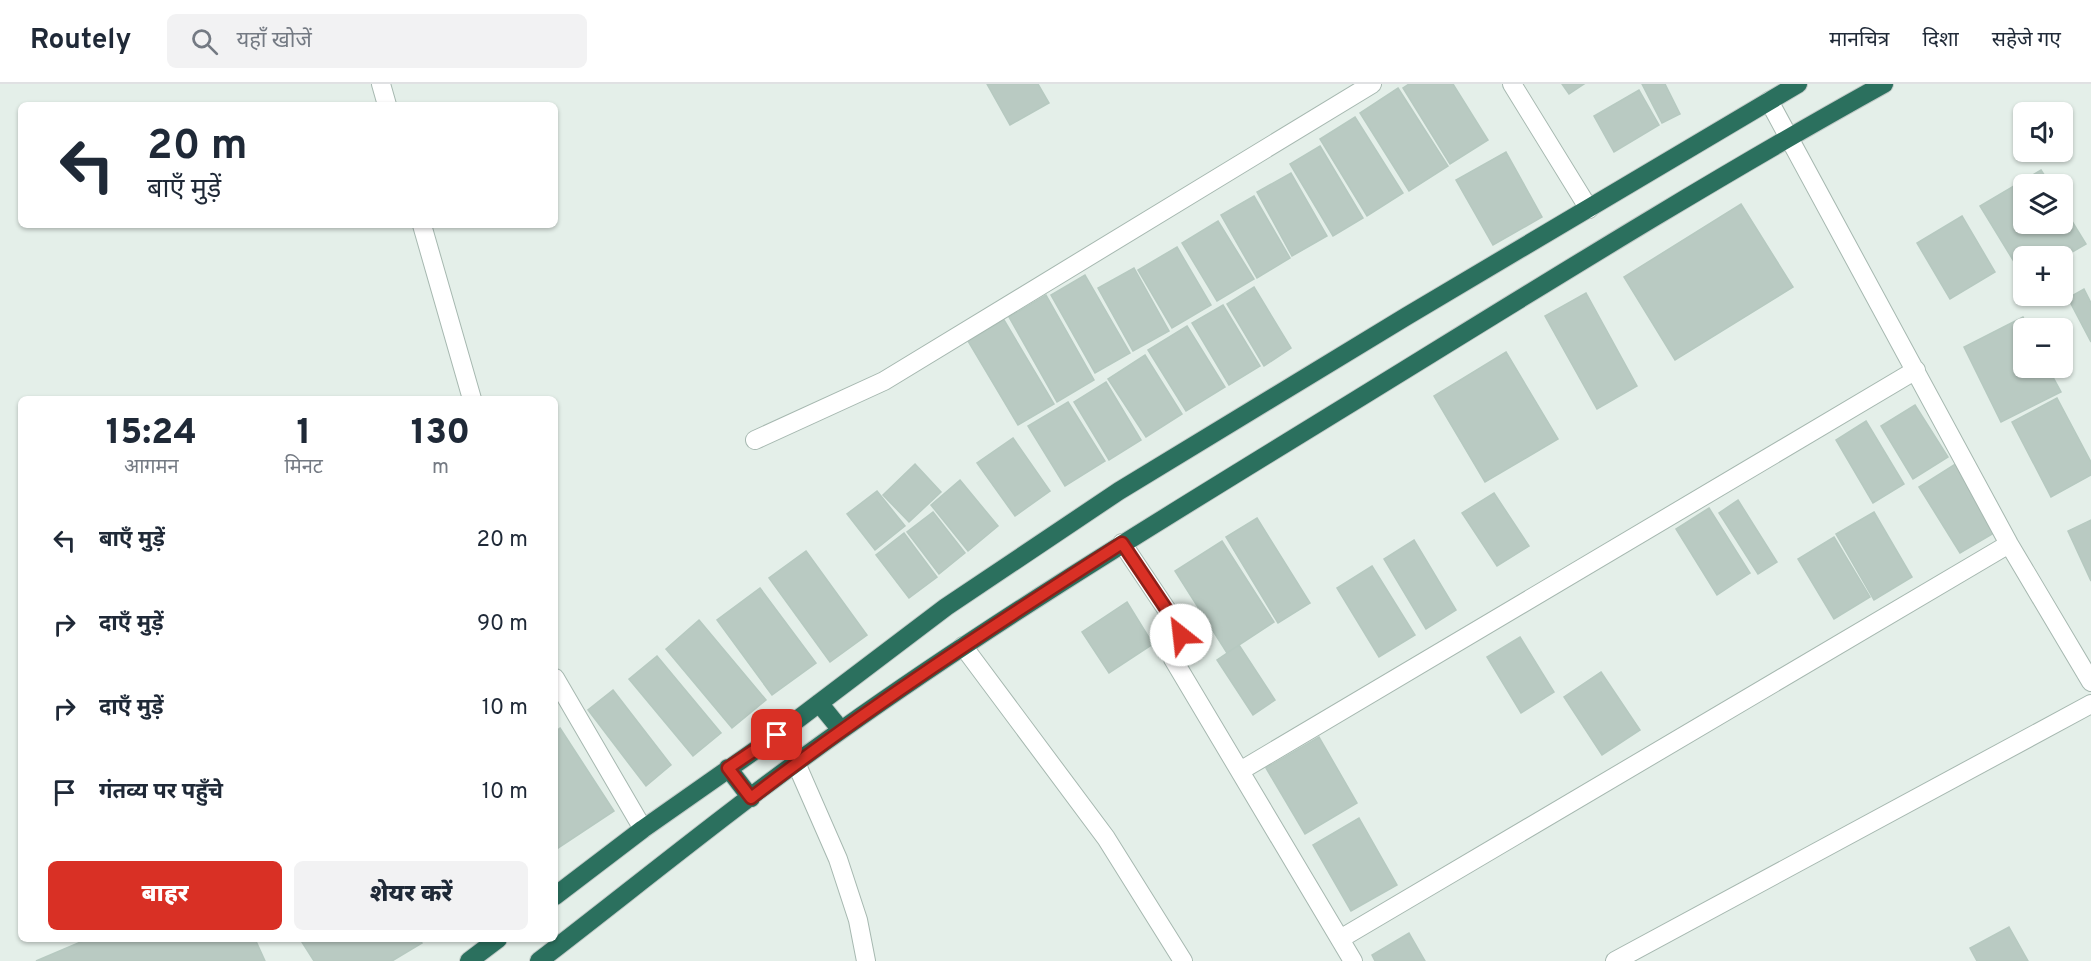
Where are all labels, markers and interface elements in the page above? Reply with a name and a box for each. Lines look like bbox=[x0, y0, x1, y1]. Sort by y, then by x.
search box bbox=[167, 14, 587, 68]
text: Routely bbox=[30, 23, 131, 59]
icon: search bbox=[188, 25, 221, 58]
text: मानचित्र bbox=[1829, 27, 1889, 54]
text: दिशा bbox=[1922, 27, 1959, 54]
text: सहेजे गए bbox=[1992, 27, 2061, 54]
text: यहाँ खोजें bbox=[236, 28, 312, 55]
map controls bbox=[2013, 102, 2073, 378]
button: sound bbox=[2013, 102, 2073, 162]
text: 20 m bbox=[147, 121, 248, 174]
icon: left bbox=[48, 126, 126, 204]
text: बाएँ मुड़ें bbox=[147, 173, 221, 207]
button: layers bbox=[2013, 174, 2073, 234]
button: + bbox=[2013, 246, 2073, 306]
button: − bbox=[2013, 318, 2073, 378]
text: 15:24 bbox=[106, 411, 197, 457]
text: 1 bbox=[296, 411, 311, 457]
text: 130 bbox=[411, 411, 470, 457]
text: आगमन bbox=[124, 455, 179, 481]
text: मिनट bbox=[285, 455, 323, 481]
text: m bbox=[432, 455, 449, 481]
icon: left bbox=[48, 524, 81, 557]
text: बाएँ मुड़ें bbox=[99, 527, 165, 554]
text: 20 m bbox=[477, 527, 528, 554]
position arrow bbox=[1149, 603, 1213, 667]
icon: right bbox=[48, 608, 81, 641]
text: दाएँ मुड़ें bbox=[99, 611, 164, 638]
text: 90 m bbox=[477, 611, 528, 638]
icon: right bbox=[48, 692, 81, 725]
text: दाएँ मुड़ें bbox=[99, 695, 164, 722]
text: 10 m bbox=[482, 695, 528, 722]
pin bbox=[751, 709, 802, 760]
icon: arrive bbox=[760, 718, 793, 751]
icon: arrive bbox=[48, 776, 81, 809]
text: गंतव्य पर पहुँचे bbox=[99, 779, 223, 806]
text: 10 m bbox=[482, 779, 528, 806]
button: बाहर bbox=[48, 861, 282, 930]
button: शेयर करें bbox=[294, 861, 528, 930]

